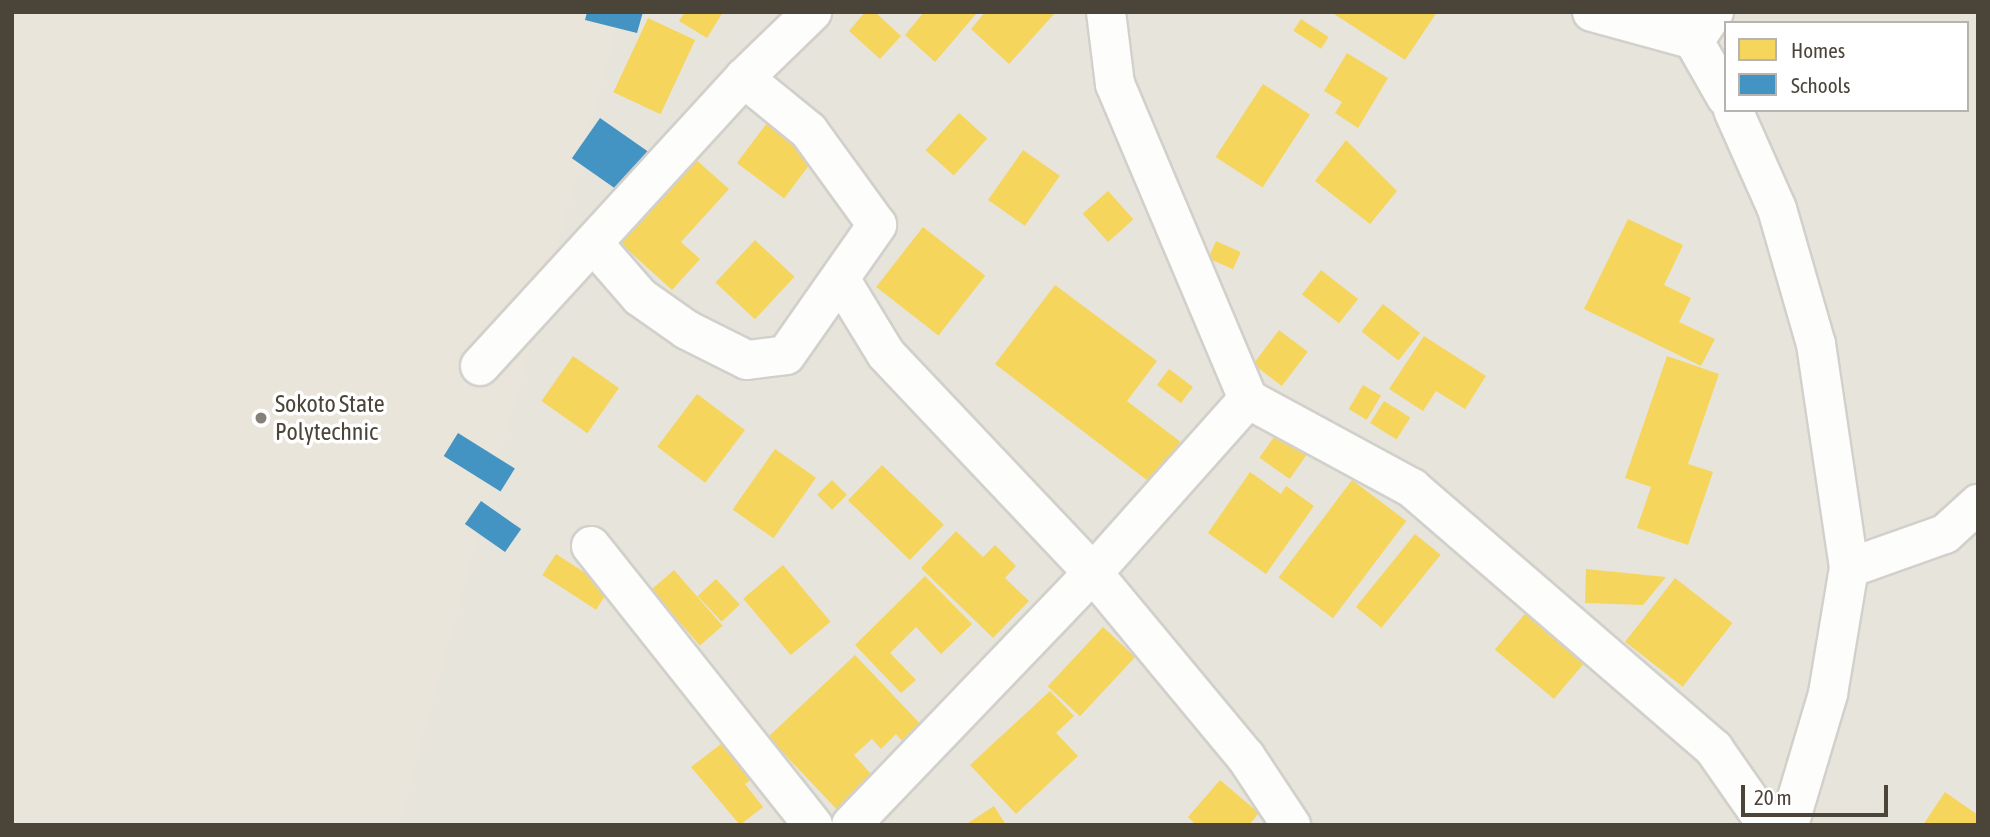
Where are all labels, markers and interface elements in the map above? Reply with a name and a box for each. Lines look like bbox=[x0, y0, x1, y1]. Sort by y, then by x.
legend bbox=[1724, 21, 1969, 112]
text: Homes bbox=[1791, 38, 1845, 62]
text: Schools bbox=[1791, 73, 1851, 97]
place label: Sokoto State Polytechnic bbox=[275, 390, 385, 446]
marker: Sokoto State Polytechnic bbox=[253, 410, 269, 426]
scale bar bbox=[1745, 770, 1892, 814]
text: 20 m bbox=[1754, 785, 1792, 809]

